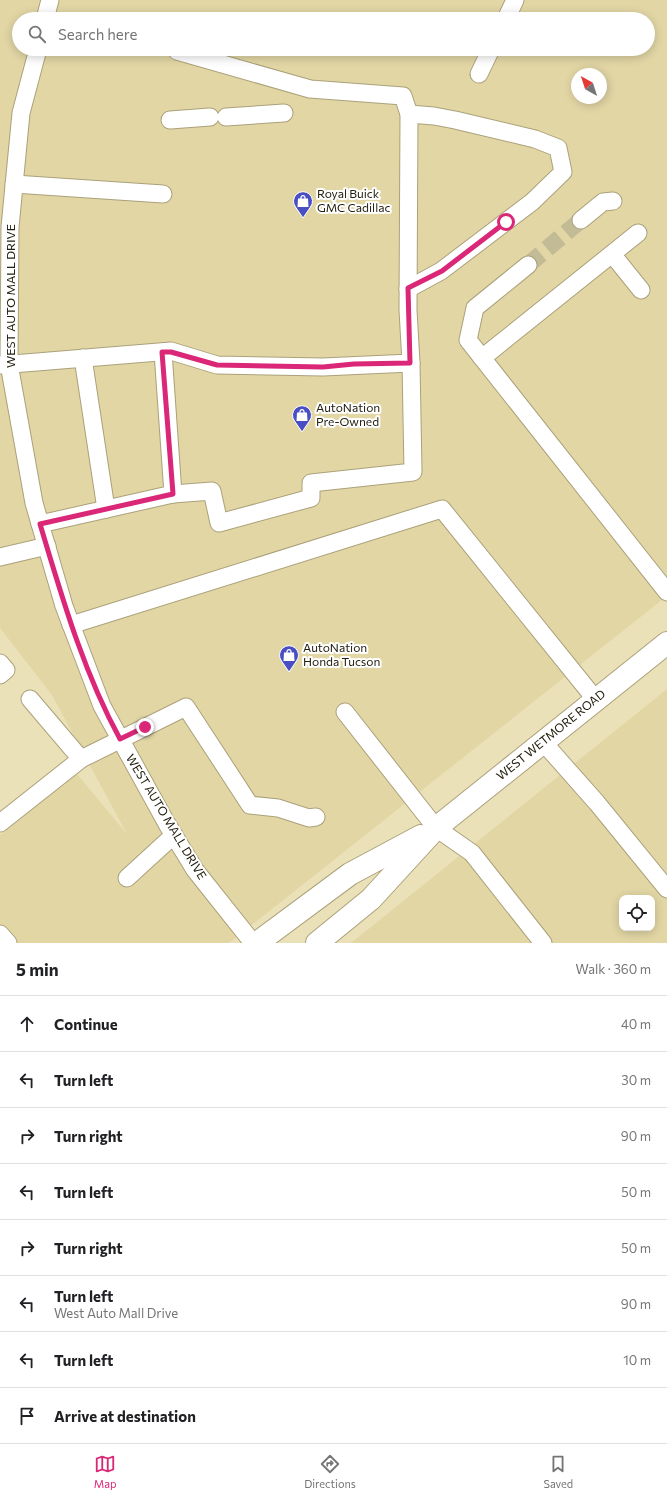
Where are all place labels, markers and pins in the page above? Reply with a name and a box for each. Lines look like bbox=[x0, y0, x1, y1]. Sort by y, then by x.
place label: Royal Buick GMC Cadillac bbox=[317, 186, 390, 214]
shop icon: Royal Buick GMC Cadillac bbox=[292, 190, 314, 218]
place label: AutoNation Pre-Owned bbox=[316, 400, 380, 428]
shop icon: AutoNation Pre-Owned bbox=[291, 404, 313, 432]
place label: AutoNation Honda Tucson bbox=[303, 640, 380, 668]
shop icon: AutoNation Honda Tucson bbox=[278, 644, 300, 672]

